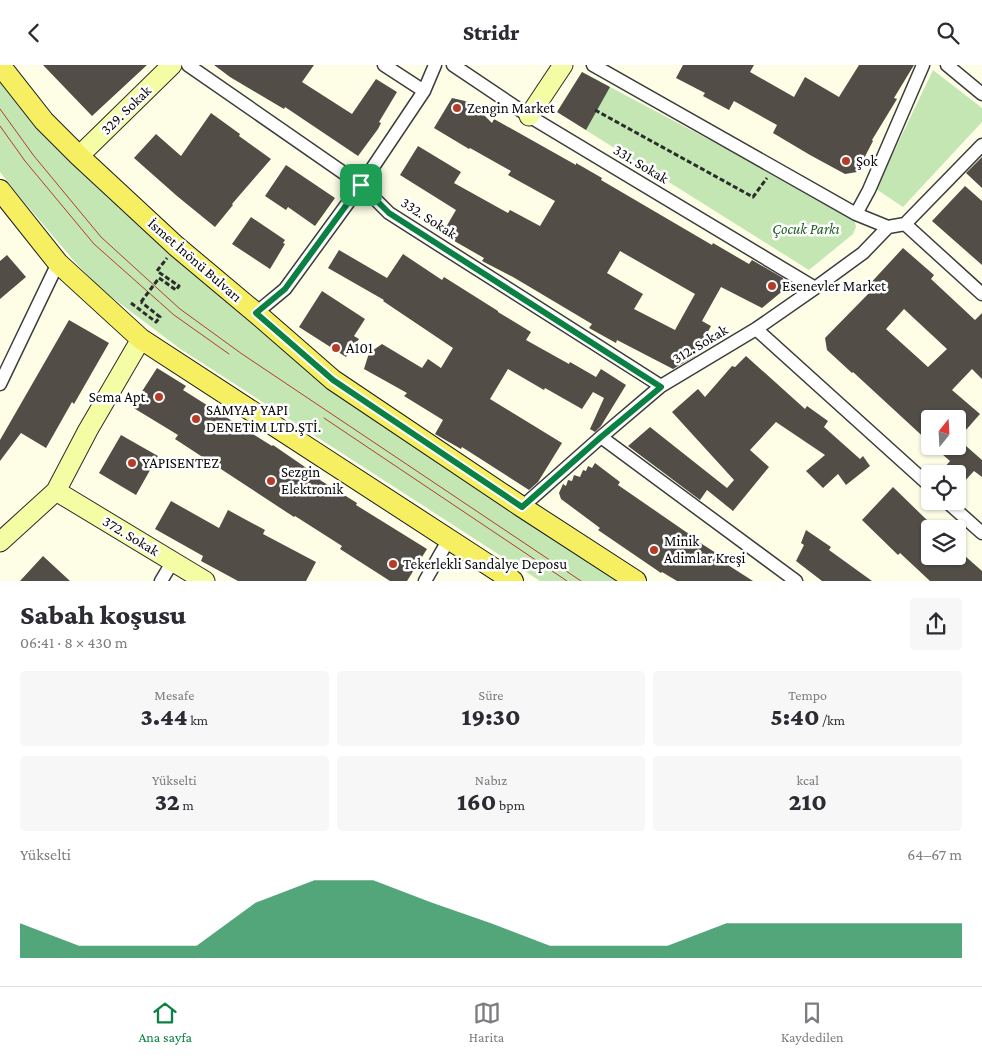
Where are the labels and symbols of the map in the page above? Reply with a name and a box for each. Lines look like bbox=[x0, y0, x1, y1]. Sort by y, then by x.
street label: 329. Sokak bbox=[98, 82, 155, 138]
place label: Zengin Market bbox=[467, 100, 556, 117]
marker: Zengin Market bbox=[451, 102, 463, 114]
street label: 331. Sokak bbox=[611, 141, 672, 187]
place label: Şok bbox=[856, 153, 878, 170]
marker: Şok bbox=[840, 155, 852, 167]
pin bbox=[340, 164, 382, 206]
street label: 332. Sokak bbox=[398, 194, 461, 242]
street label: İsmet İnönü Bulvarı bbox=[145, 215, 245, 305]
park label: Çocuk Parkı bbox=[772, 221, 840, 238]
place label: Esenevler Market bbox=[782, 278, 887, 294]
marker: Esenevler Market bbox=[766, 280, 778, 292]
street label: 312. Sokak bbox=[670, 321, 731, 367]
place label: A101 bbox=[346, 340, 373, 356]
marker: A101 bbox=[330, 342, 342, 354]
place label: Sema Apt. bbox=[89, 389, 149, 406]
marker: Sema Apt. bbox=[153, 391, 165, 403]
place label: SAMYAP YAPI DENETİM LTD.ŞTİ. bbox=[206, 402, 321, 436]
north arrow bbox=[921, 410, 966, 455]
marker: SAMYAP YAPI DENETİM LTD.ŞTİ. bbox=[190, 413, 202, 425]
place label: YAPISENTEZ bbox=[142, 455, 219, 471]
marker: YAPISENTEZ bbox=[126, 457, 138, 469]
place label: Sezgin Elektronik bbox=[281, 464, 344, 497]
marker: Sezgin Elektronik bbox=[265, 475, 277, 487]
street label: 372. Sokak bbox=[100, 513, 163, 559]
place label: Minik Adimlar Kreşi bbox=[664, 533, 746, 567]
marker: Minik Adimlar Kreşi bbox=[648, 544, 660, 556]
place label: Tekerlekli Sandalye Deposu bbox=[403, 556, 567, 573]
marker: Tekerlekli Sandalye Deposu bbox=[387, 558, 399, 570]

